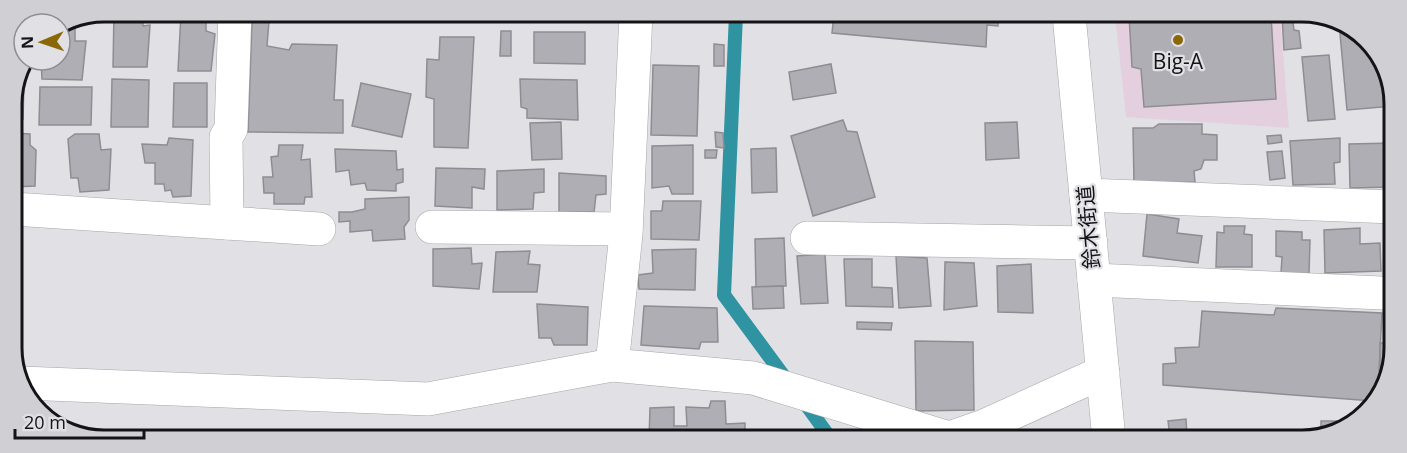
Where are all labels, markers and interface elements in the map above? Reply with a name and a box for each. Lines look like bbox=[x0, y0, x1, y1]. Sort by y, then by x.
north arrow bbox=[12, 12, 72, 72]
marker: Big-A bbox=[1171, 33, 1185, 47]
text: N bbox=[16, 36, 38, 49]
place label: Big-A bbox=[1153, 47, 1204, 75]
street label: 鈴木街道 bbox=[1070, 184, 1106, 270]
scale bar bbox=[15, 402, 144, 440]
text: 20 m bbox=[24, 410, 66, 434]

